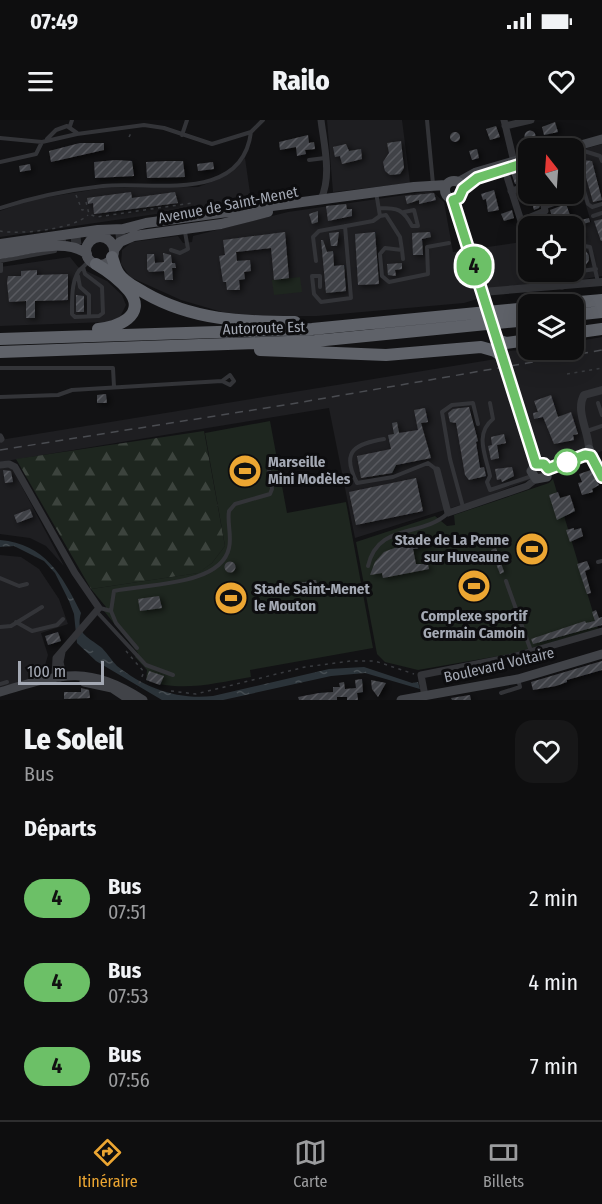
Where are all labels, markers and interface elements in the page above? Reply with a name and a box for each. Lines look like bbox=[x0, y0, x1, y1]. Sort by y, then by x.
text: 07:49 bbox=[30, 8, 78, 35]
icon: menu bbox=[24, 65, 57, 98]
text: Railo bbox=[272, 65, 330, 97]
icon: heart bbox=[545, 65, 578, 98]
north arrow bbox=[518, 138, 584, 204]
map controls bbox=[518, 138, 584, 360]
street label: Avenue de Saint-Menet bbox=[156, 183, 300, 227]
button: locate bbox=[518, 216, 584, 282]
line badge: 4 bbox=[454, 246, 494, 286]
text: 4 bbox=[469, 253, 479, 279]
button: layers bbox=[518, 294, 584, 360]
street label: Autoroute Est bbox=[222, 318, 306, 338]
unlabelled marker bbox=[554, 449, 580, 475]
sports icon: Marseille Mini Modèles bbox=[227, 453, 263, 489]
place label: Marseille Mini Modèles bbox=[268, 453, 351, 488]
place label: Stade de La Penne sur Huveaune bbox=[395, 531, 509, 566]
sports icon: Stade de La Penne sur Huveaune bbox=[514, 531, 550, 567]
sports icon: Complexe sportif Germain Camoin bbox=[456, 568, 492, 604]
sports icon: Stade Saint-Menet le Mouton bbox=[213, 580, 249, 616]
place label: Stade Saint-Menet le Mouton bbox=[254, 580, 370, 615]
place label: Complexe sportif Germain Camoin bbox=[421, 607, 528, 642]
street label: Boulevard Voltaire bbox=[442, 644, 556, 686]
scale bar bbox=[18, 658, 104, 686]
text: 100 m bbox=[27, 662, 66, 681]
button: heart bbox=[515, 720, 578, 783]
text: Le Soleil bbox=[24, 723, 123, 756]
text: Bus bbox=[24, 762, 54, 786]
text: Départs bbox=[24, 815, 96, 842]
text: Bus bbox=[108, 873, 141, 900]
text: 4 bbox=[52, 885, 62, 911]
text: 2 min bbox=[529, 885, 578, 912]
text: 07:51 bbox=[108, 900, 146, 924]
text: Bus bbox=[108, 957, 141, 984]
text: 4 bbox=[52, 969, 62, 995]
text: 4 min bbox=[528, 969, 578, 996]
text: 07:53 bbox=[108, 984, 149, 1008]
text: Bus bbox=[108, 1041, 141, 1068]
text: 4 bbox=[52, 1053, 62, 1079]
text: 7 min bbox=[530, 1053, 578, 1080]
text: 07:56 bbox=[108, 1068, 150, 1092]
tab: Itinéraire bbox=[78, 1136, 138, 1191]
tab: Carte bbox=[293, 1136, 327, 1191]
tab: Billets bbox=[483, 1136, 524, 1191]

